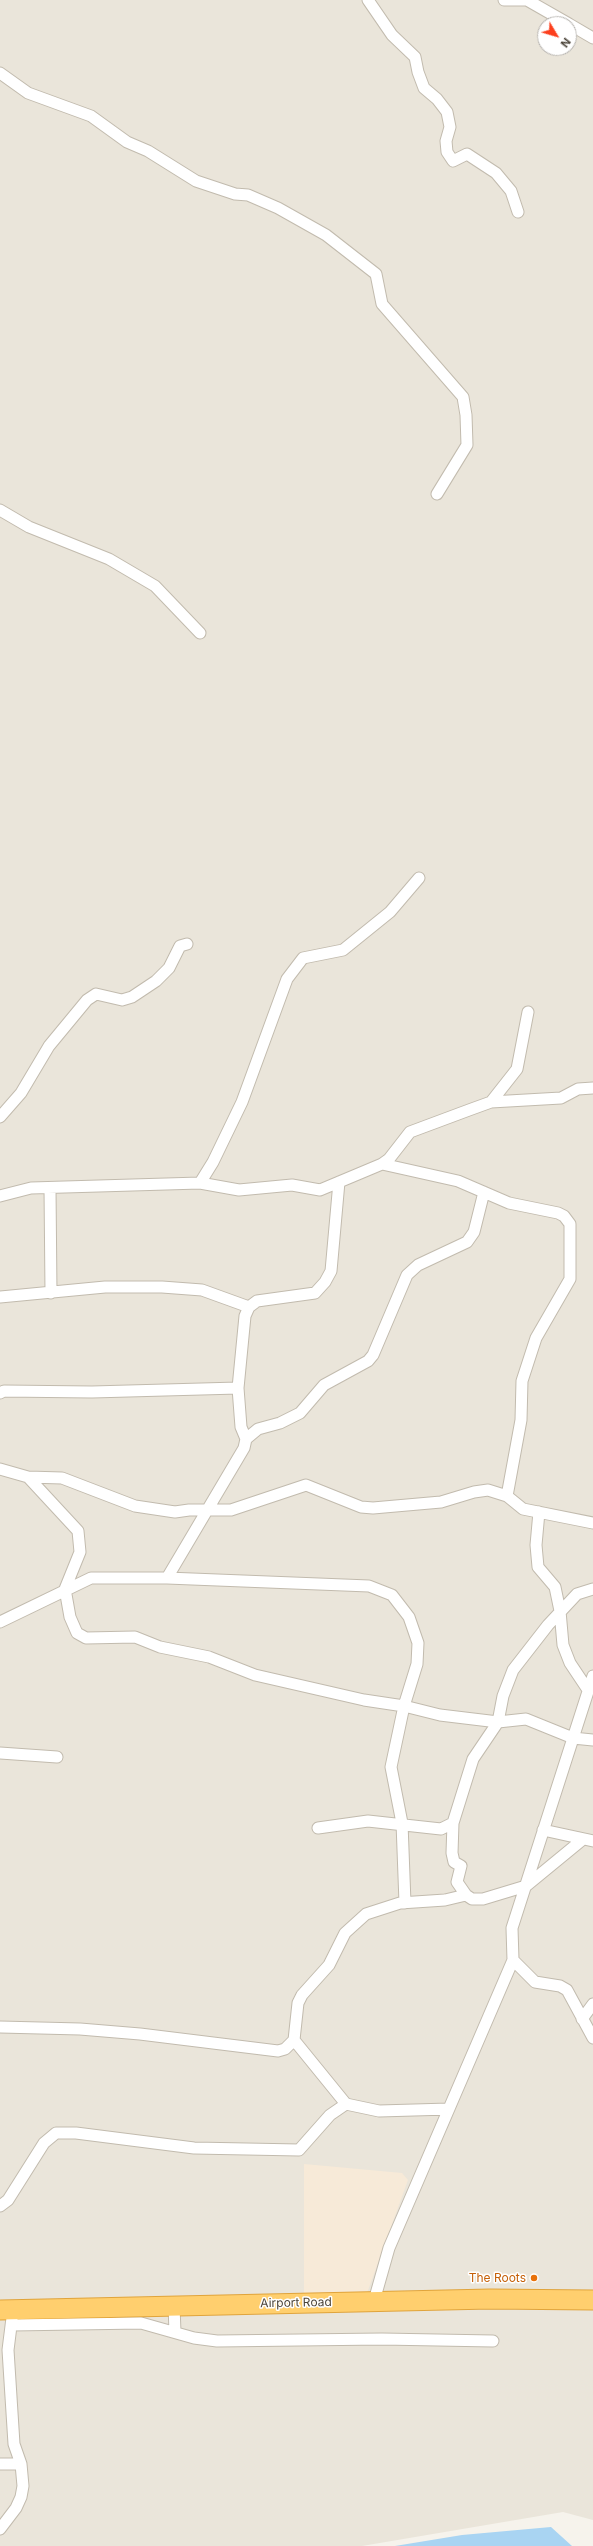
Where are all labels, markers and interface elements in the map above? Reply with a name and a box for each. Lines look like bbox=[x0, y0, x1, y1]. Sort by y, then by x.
north arrow bbox=[537, 16, 577, 56]
text: N bbox=[558, 35, 574, 50]
place label: The Roots bbox=[469, 2271, 526, 2285]
marker: The Roots bbox=[529, 2273, 539, 2283]
street label: Airport Road bbox=[260, 2295, 332, 2311]

